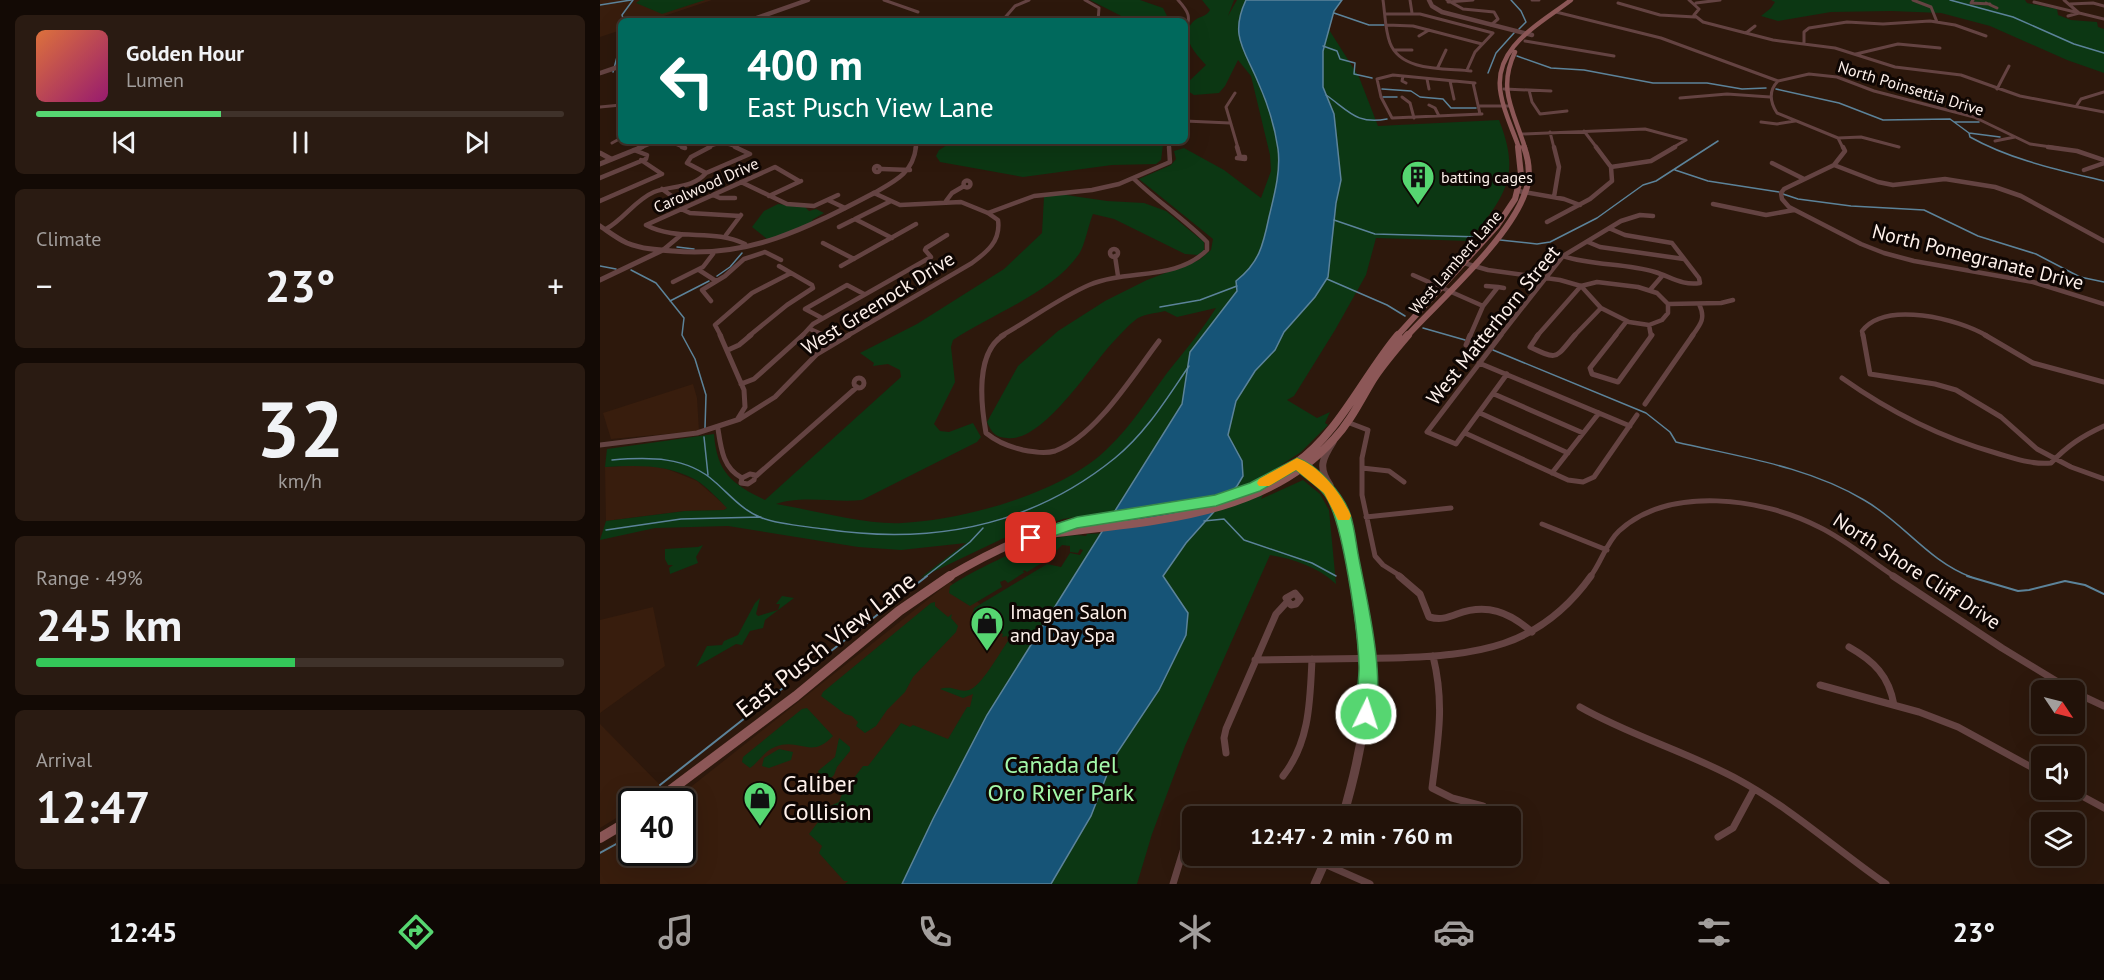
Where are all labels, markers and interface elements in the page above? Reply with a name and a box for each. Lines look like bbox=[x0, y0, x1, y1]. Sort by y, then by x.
text: 400 m bbox=[747, 37, 863, 92]
text: Golden Hour bbox=[126, 39, 244, 67]
icon: left bbox=[648, 42, 726, 120]
street label: North Poinsettia Drive bbox=[1836, 56, 1986, 120]
text: Lumen bbox=[126, 67, 184, 93]
text: East Pusch View Lane bbox=[747, 90, 994, 124]
icon: previous bbox=[108, 126, 141, 159]
icon: pause bbox=[284, 126, 317, 159]
icon: next bbox=[460, 126, 493, 159]
street label: Carolwood Drive bbox=[650, 153, 762, 217]
building icon: batting cages bbox=[1400, 159, 1436, 206]
place label: batting cages bbox=[1441, 167, 1533, 187]
street label: West Lambert Lane bbox=[1404, 206, 1506, 318]
street label: North Pomegranate Drive bbox=[1869, 218, 2087, 296]
text: Climate bbox=[36, 226, 102, 252]
street label: West Matterhorn Street bbox=[1421, 240, 1566, 410]
street label: West Greenock Drive bbox=[797, 246, 959, 360]
text: 23° bbox=[265, 256, 335, 314]
text: − bbox=[36, 264, 53, 307]
text: + bbox=[547, 264, 564, 307]
text: 32 bbox=[256, 378, 344, 479]
text: km/h bbox=[278, 468, 322, 494]
street label: North Shore Cliff Drive bbox=[1828, 507, 2006, 635]
pin bbox=[1005, 512, 1056, 563]
icon: arrive bbox=[1014, 521, 1047, 554]
text: Range · 49% bbox=[36, 565, 143, 591]
street label: East Pusch View Lane bbox=[730, 565, 922, 724]
text: 245 km bbox=[36, 595, 182, 653]
place label: Imagen Salon and Day Spa bbox=[1010, 599, 1127, 648]
shop icon: Imagen Salon and Day Spa bbox=[969, 605, 1005, 652]
north arrow bbox=[2031, 680, 2085, 734]
map controls bbox=[2031, 680, 2085, 866]
position arrow bbox=[1334, 682, 1398, 746]
button: sound bbox=[2031, 746, 2085, 800]
text: Arrival bbox=[36, 747, 92, 773]
park label: Cañada del Oro River Park bbox=[988, 749, 1135, 808]
place label: Caliber Collision bbox=[783, 768, 872, 827]
text: 12:47 bbox=[36, 777, 150, 835]
shop icon: Caliber Collision bbox=[742, 780, 778, 827]
speed limit sign: 40 bbox=[618, 788, 696, 866]
button: layers bbox=[2031, 812, 2085, 866]
text: 12:47 · 2 min · 760 m bbox=[1250, 822, 1453, 850]
icon: directions bbox=[395, 911, 437, 953]
icon: music bbox=[655, 911, 697, 953]
icon: phone bbox=[914, 911, 956, 953]
icon: climate bbox=[1174, 911, 1216, 953]
icon: car bbox=[1433, 911, 1475, 953]
icon: filters bbox=[1693, 911, 1735, 953]
text: 12:45 bbox=[109, 915, 177, 949]
text: 23° bbox=[1953, 915, 1995, 949]

